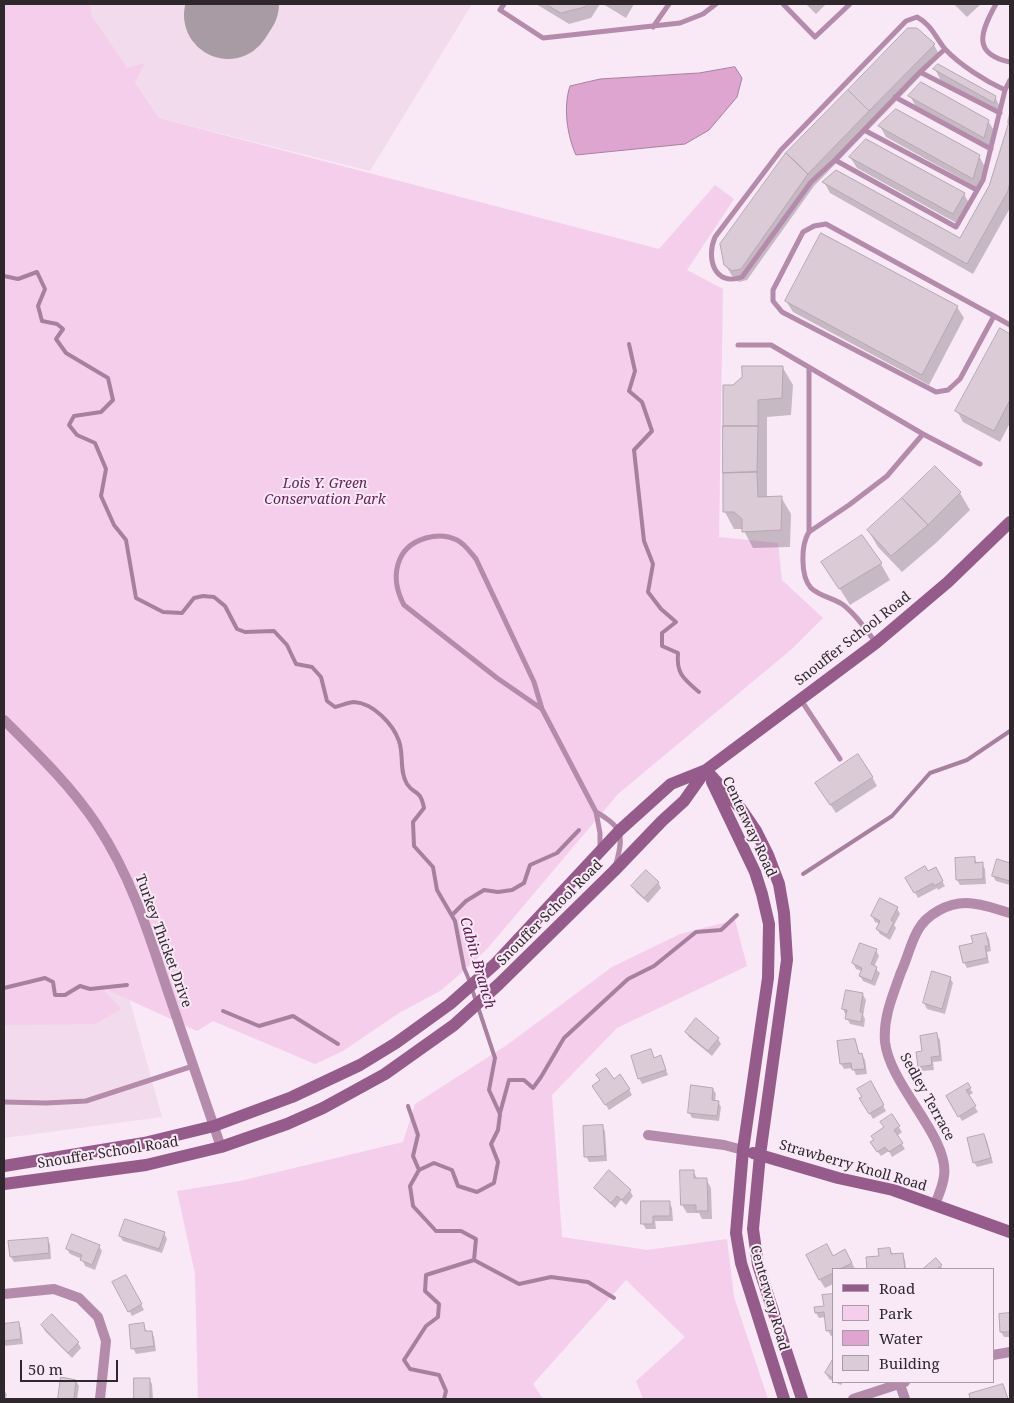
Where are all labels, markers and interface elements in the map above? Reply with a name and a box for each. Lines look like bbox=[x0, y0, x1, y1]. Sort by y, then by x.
park label: Lois Y. Green Conservation Park bbox=[264, 476, 386, 508]
street label: Snouffer School Road bbox=[792, 589, 914, 689]
street label: Centerway Road bbox=[718, 774, 780, 880]
street label: Snouffer School Road bbox=[494, 857, 606, 969]
street label: Turkey Thicket Drive bbox=[131, 872, 195, 1010]
water label: Cabin Branch bbox=[455, 915, 499, 1011]
street label: Sedley Terrace bbox=[896, 1050, 958, 1144]
street label: Snouffer School Road bbox=[36, 1134, 180, 1172]
street label: Strawberry Knoll Road bbox=[777, 1137, 929, 1195]
street label: Centerway Road bbox=[746, 1243, 792, 1353]
legend bbox=[832, 1268, 994, 1383]
text: Road bbox=[879, 1278, 915, 1298]
text: Park bbox=[879, 1303, 912, 1323]
text: Water bbox=[879, 1328, 922, 1348]
scale bar bbox=[22, 1350, 120, 1382]
text: Building bbox=[879, 1353, 940, 1373]
text: 50 m bbox=[28, 1359, 63, 1379]

